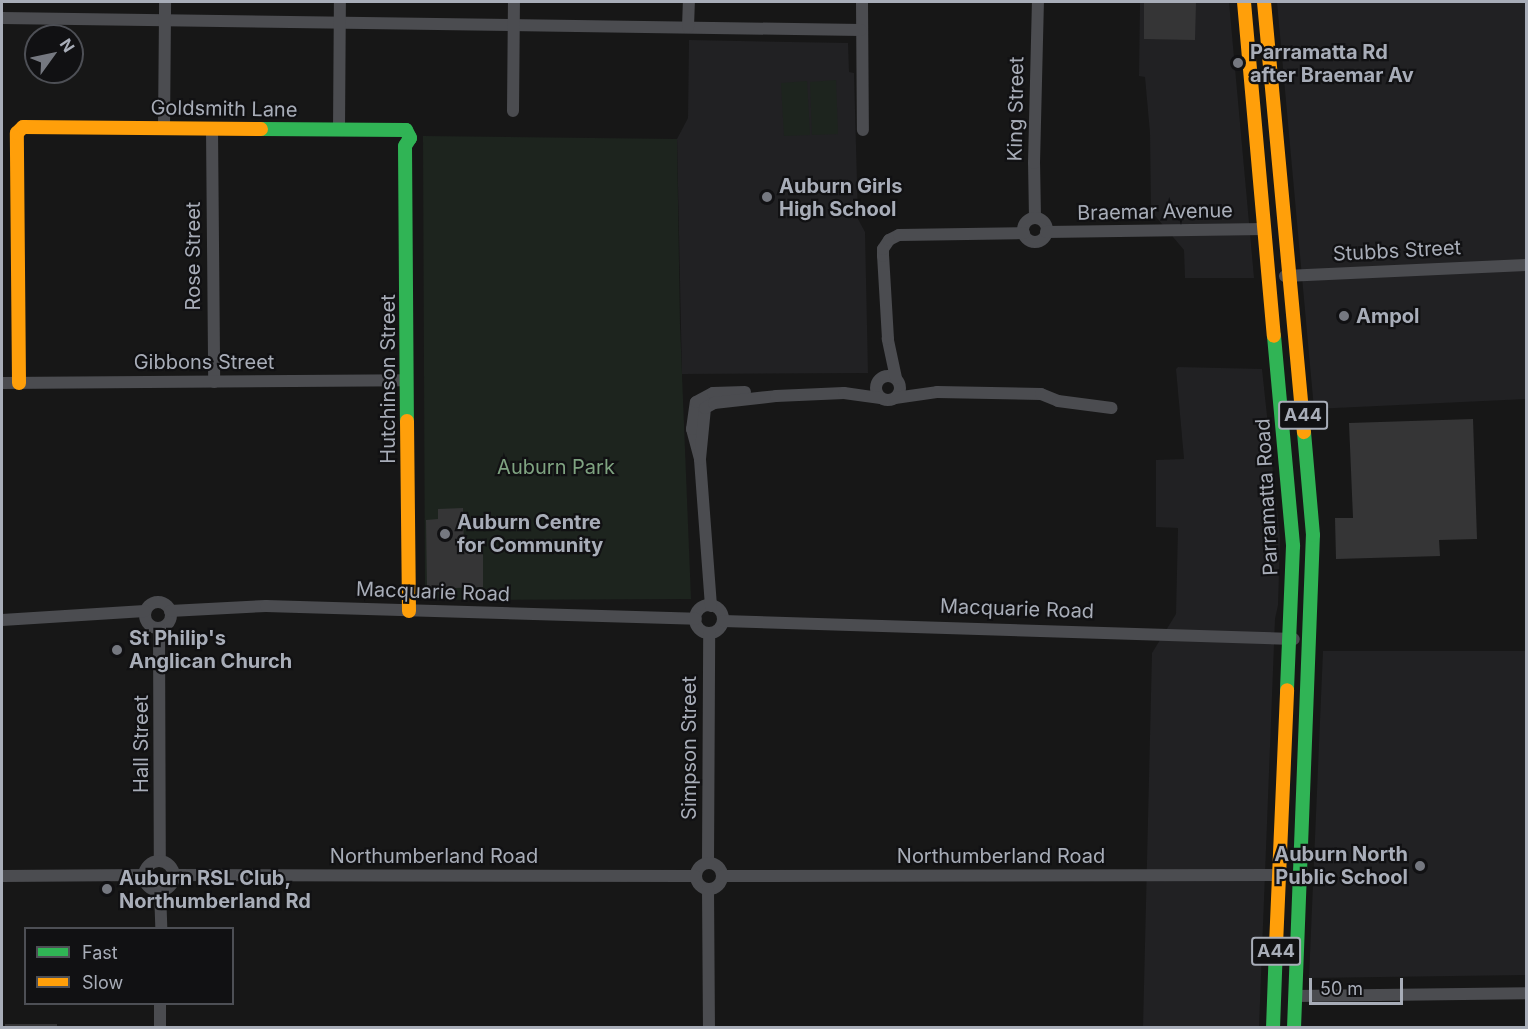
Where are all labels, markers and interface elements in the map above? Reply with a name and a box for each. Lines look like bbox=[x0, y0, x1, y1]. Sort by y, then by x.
north arrow bbox=[24, 24, 84, 84]
text: N bbox=[56, 35, 79, 56]
place label: Parramatta Rd after Braemar Av bbox=[1250, 40, 1414, 87]
street label: King Street bbox=[1003, 56, 1029, 162]
marker: Parramatta Rd after Braemar Av bbox=[1231, 56, 1245, 70]
street label: Goldsmith Lane bbox=[150, 96, 298, 122]
place label: Auburn Girls High School bbox=[779, 174, 902, 221]
marker: Auburn Girls High School bbox=[760, 190, 774, 204]
street label: Braemar Avenue bbox=[1077, 199, 1233, 225]
street label: Rose Street bbox=[181, 202, 205, 310]
street label: Stubbs Street bbox=[1332, 236, 1462, 266]
street label: Hutchinson Street bbox=[376, 294, 400, 464]
place label: Ampol bbox=[1356, 304, 1419, 328]
marker: Ampol bbox=[1337, 309, 1351, 323]
street label: Gibbons Street bbox=[134, 350, 274, 374]
road number: A44 bbox=[1278, 400, 1328, 430]
street label: Parramatta Road bbox=[1251, 418, 1283, 576]
park label: Auburn Park bbox=[497, 455, 615, 479]
place label: Auburn Centre for Community bbox=[457, 510, 603, 557]
marker: Auburn Centre for Community bbox=[438, 527, 452, 541]
street label: Macquarie Road bbox=[356, 577, 510, 607]
street label: Macquarie Road bbox=[940, 594, 1094, 624]
place label: St Philip's Anglican Church bbox=[129, 626, 292, 673]
marker: St Philip's Anglican Church bbox=[110, 643, 124, 657]
street label: Simpson Street bbox=[677, 676, 701, 820]
street label: Hall Street bbox=[129, 695, 153, 793]
place label: Auburn North Public School bbox=[1274, 843, 1408, 890]
street label: Northumberland Road bbox=[330, 844, 538, 868]
street label: Northumberland Road bbox=[897, 844, 1105, 868]
marker: Auburn North Public School bbox=[1413, 859, 1427, 873]
place label: Auburn RSL Club, Northumberland Rd bbox=[119, 866, 311, 913]
marker: Auburn RSL Club, Northumberland Rd bbox=[100, 882, 114, 896]
legend bbox=[24, 927, 234, 1005]
road number: A44 bbox=[1250, 936, 1302, 966]
text: Fast bbox=[82, 942, 118, 963]
scale bar bbox=[1312, 966, 1406, 1004]
text: Slow bbox=[82, 972, 123, 993]
text: 50 m bbox=[1320, 978, 1363, 999]

